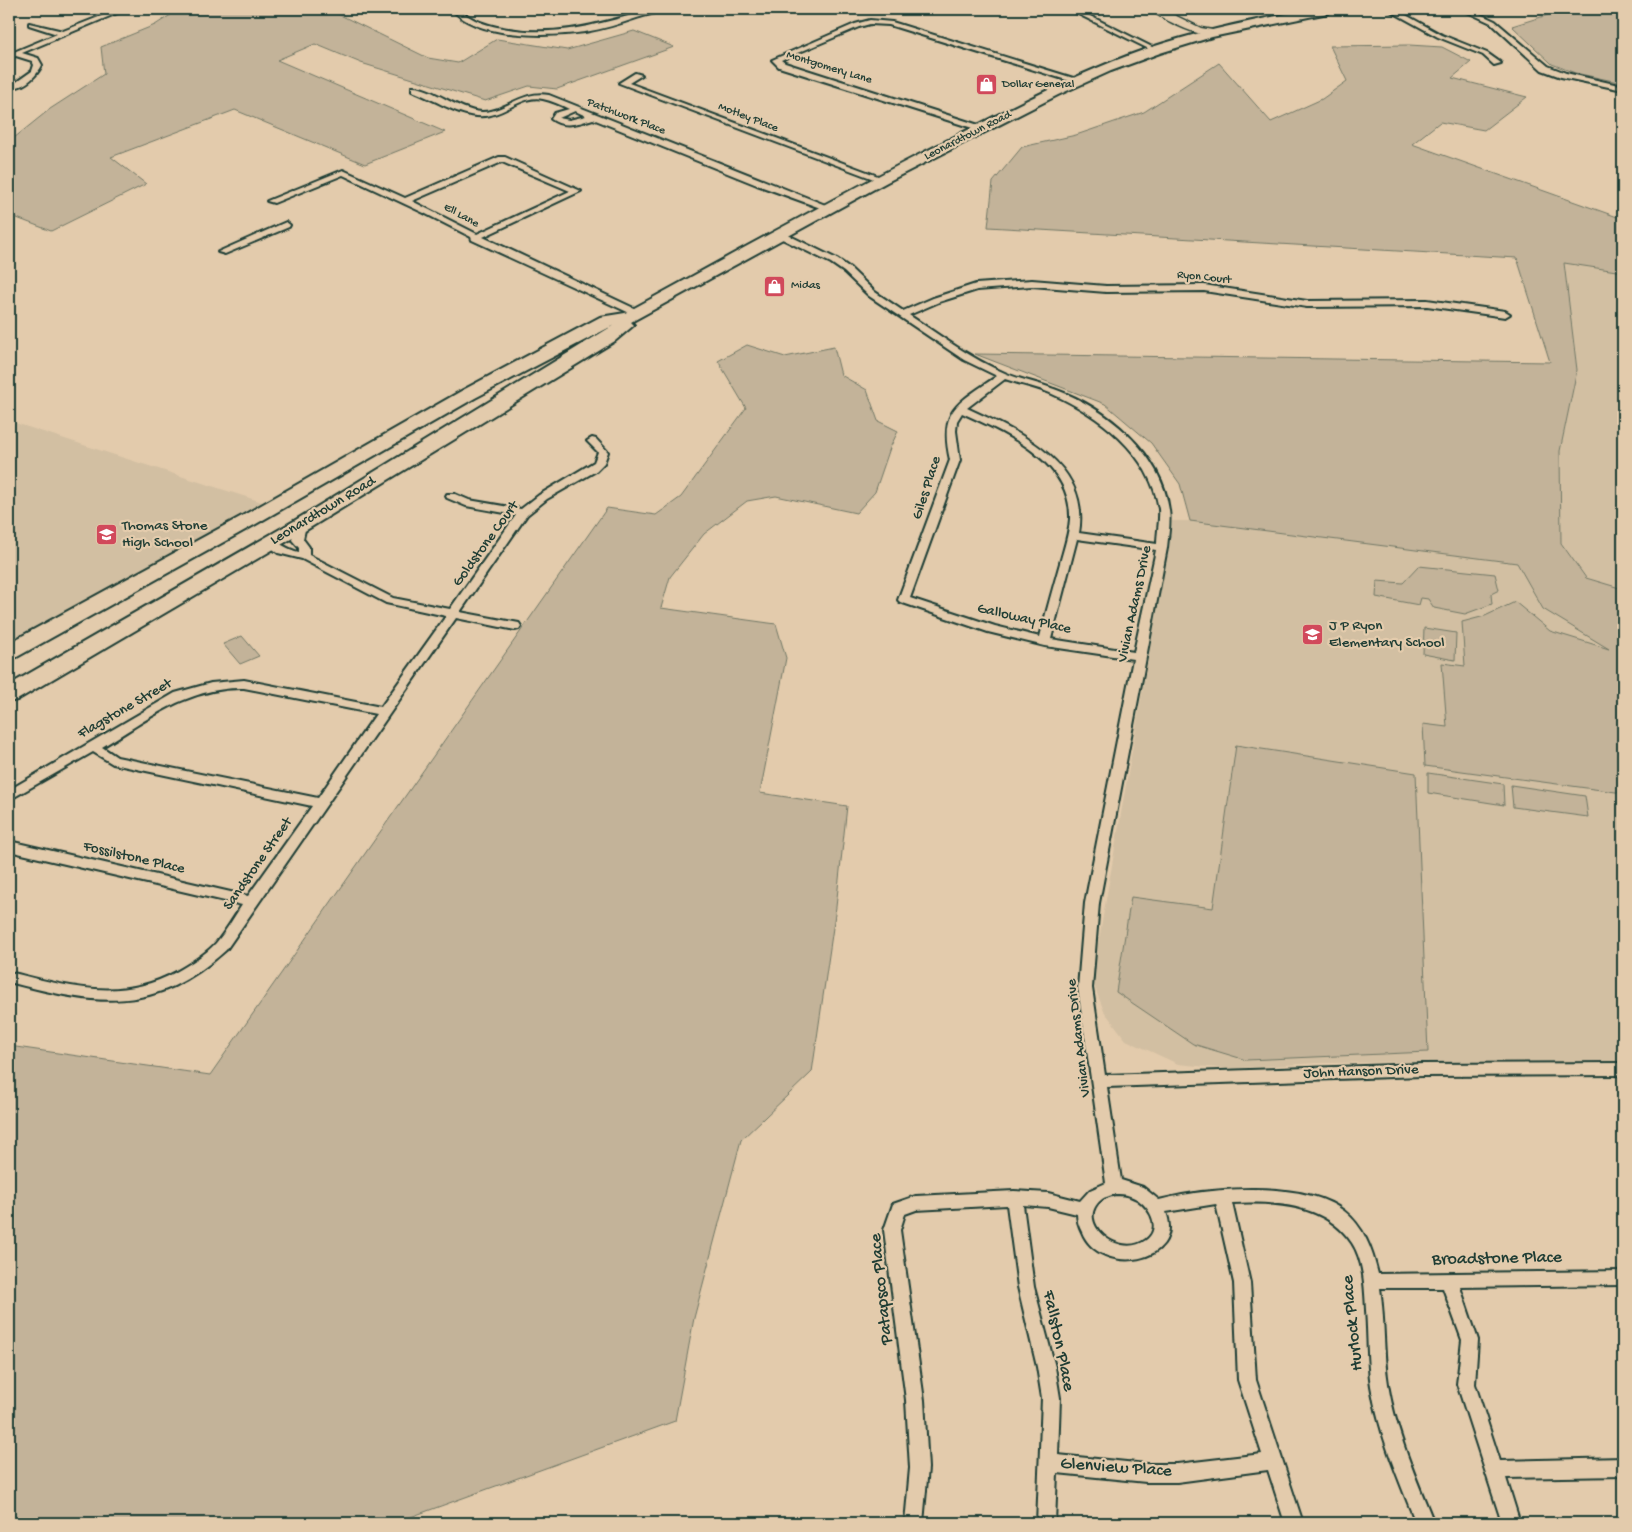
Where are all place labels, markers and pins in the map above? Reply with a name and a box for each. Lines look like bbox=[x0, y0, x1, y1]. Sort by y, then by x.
shop icon: Dollar General bbox=[974, 73, 998, 97]
place label: Dollar General bbox=[1001, 78, 1075, 92]
shop icon: Midas bbox=[763, 274, 787, 298]
place label: Midas bbox=[791, 279, 821, 293]
place label: Thomas Stone High School bbox=[121, 517, 208, 552]
school or university icon: Thomas Stone High School bbox=[94, 523, 118, 547]
place label: J P Ryon Elementary School bbox=[1329, 617, 1445, 652]
school or university icon: J P Ryon Elementary School bbox=[1301, 623, 1325, 647]

